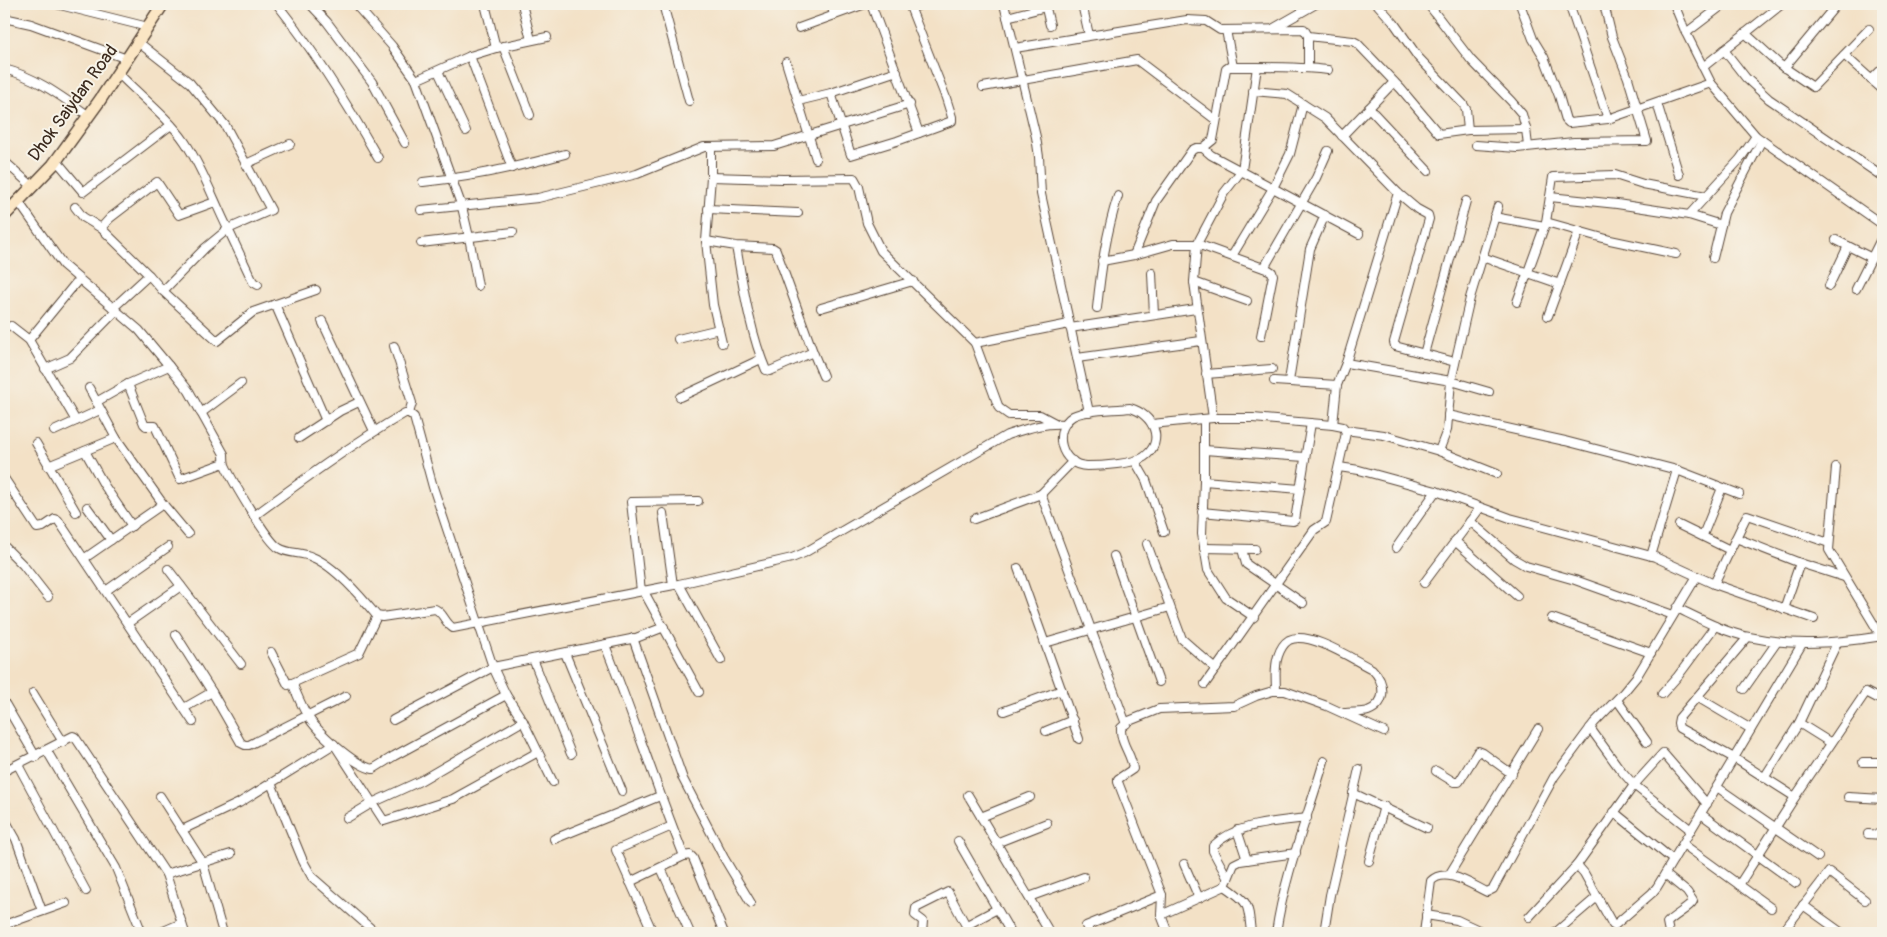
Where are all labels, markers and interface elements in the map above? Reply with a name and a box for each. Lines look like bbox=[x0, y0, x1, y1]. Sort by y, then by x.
street label: Dhok Saiydan Road bbox=[23, 40, 123, 166]

